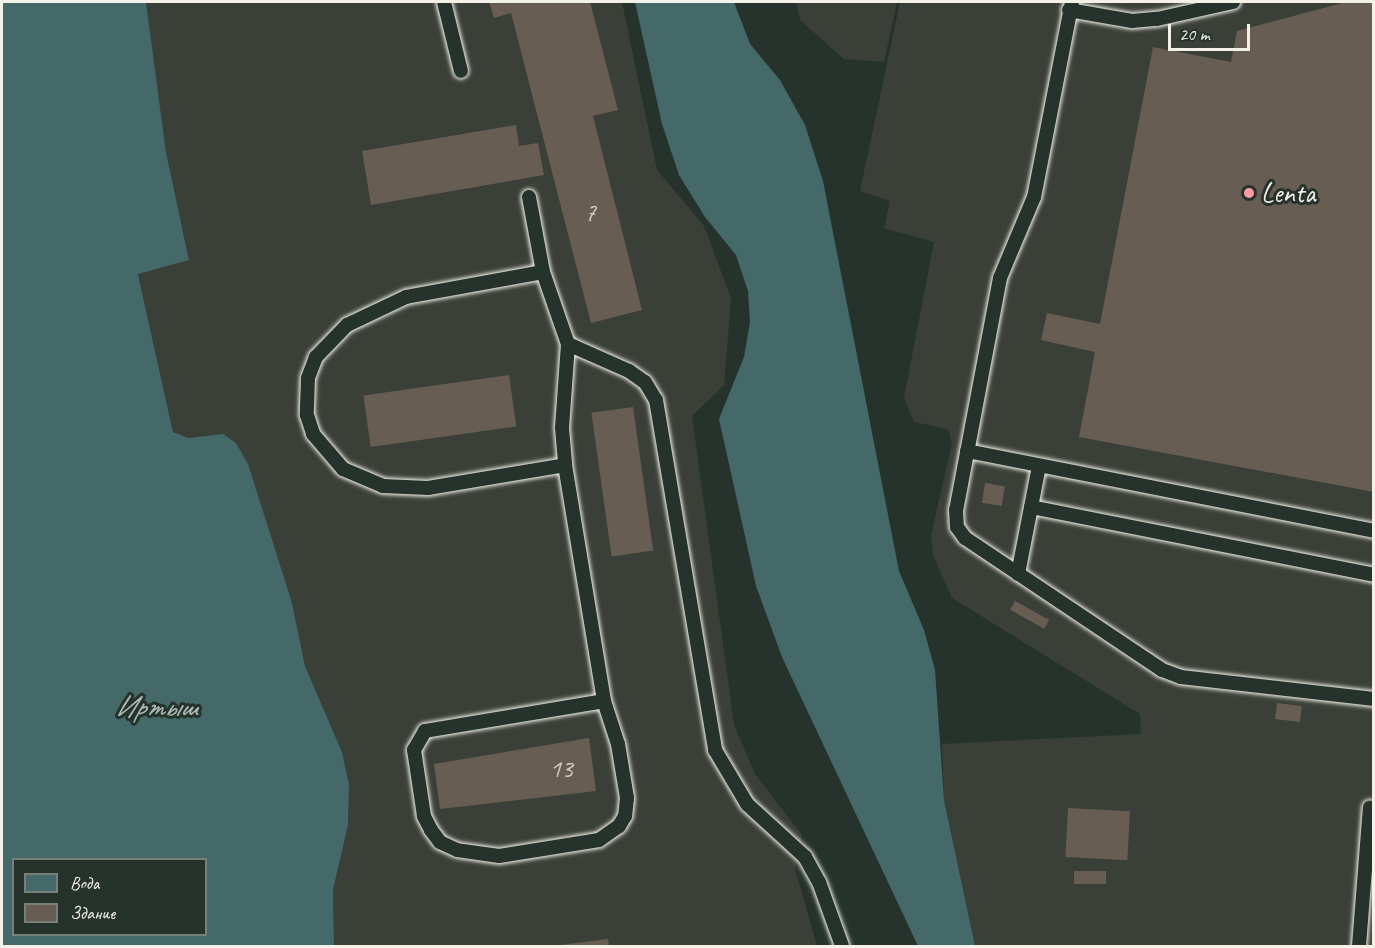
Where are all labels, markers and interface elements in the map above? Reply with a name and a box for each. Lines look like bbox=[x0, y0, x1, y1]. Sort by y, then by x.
scale bar bbox=[1171, 12, 1254, 50]
text: 20 m bbox=[1179, 23, 1210, 45]
place label: Lenta bbox=[1261, 176, 1315, 210]
marker: Lenta bbox=[1242, 186, 1256, 200]
house number: 7 bbox=[584, 197, 596, 229]
water label: Иртыш bbox=[115, 688, 197, 724]
house number: 13 bbox=[549, 753, 573, 785]
legend bbox=[12, 858, 207, 936]
text: Вода bbox=[70, 872, 99, 894]
text: Здание bbox=[70, 902, 115, 924]

